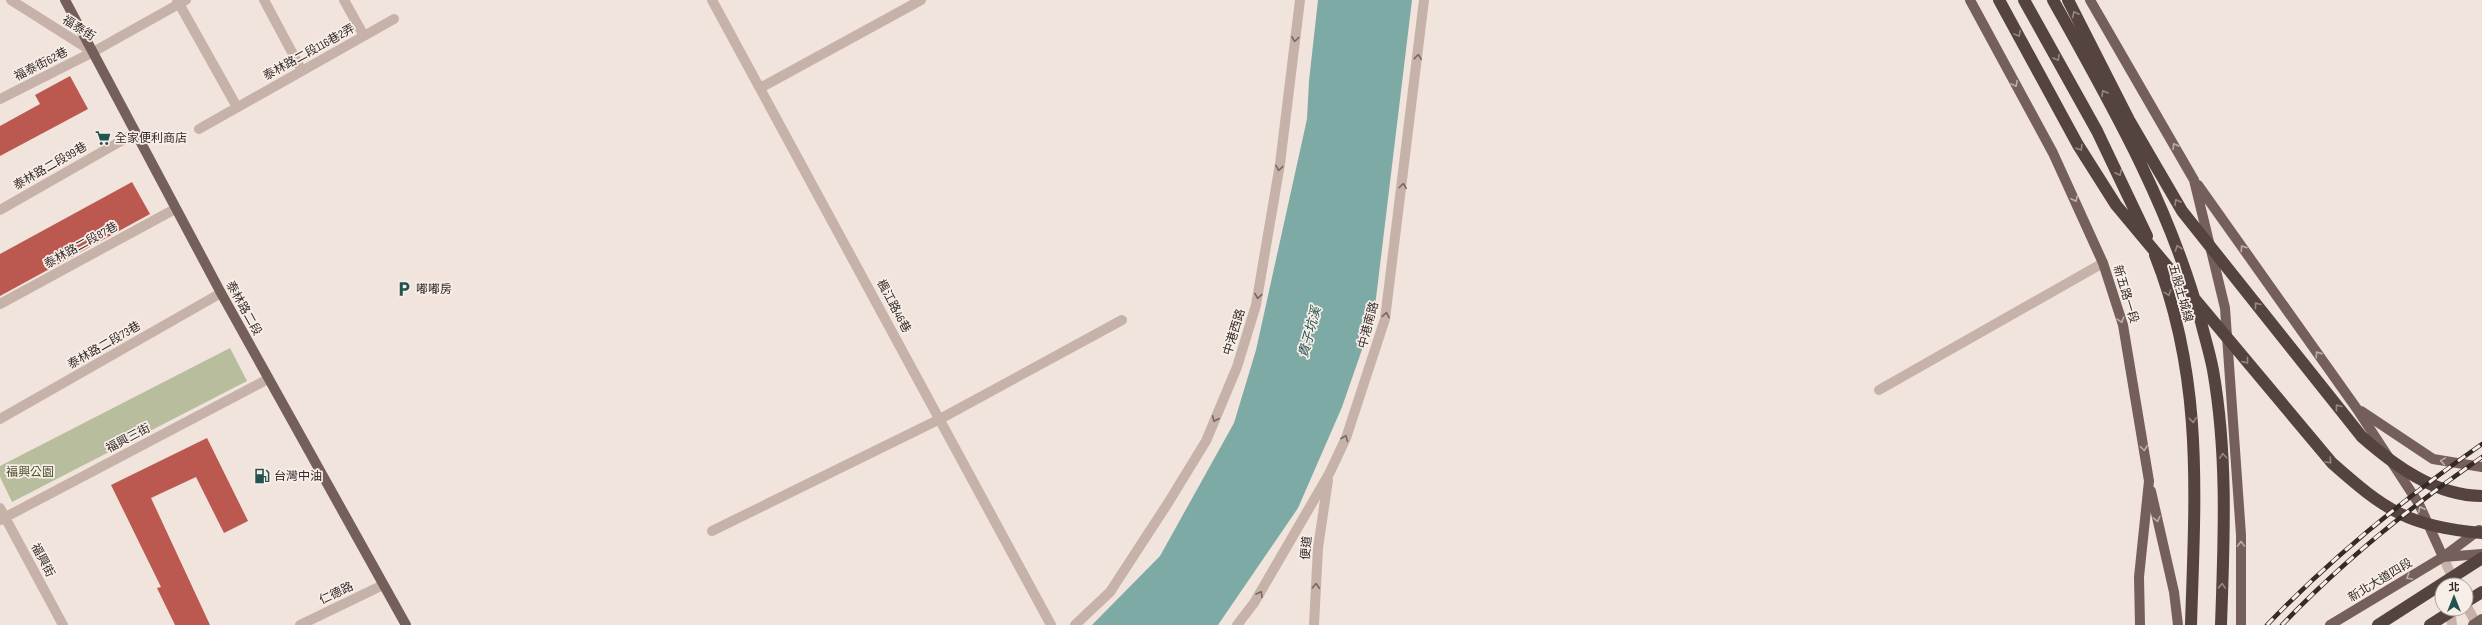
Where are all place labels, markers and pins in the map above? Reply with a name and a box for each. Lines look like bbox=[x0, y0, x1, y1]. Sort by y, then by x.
supermarket icon: 全家便利商店 bbox=[94, 129, 112, 147]
place label: 全家便利商店 bbox=[115, 131, 187, 146]
parking icon: 嘟嘟房 bbox=[395, 280, 413, 298]
place label: 嘟嘟房 bbox=[416, 282, 452, 297]
fuel station icon: 台灣中油 bbox=[253, 467, 271, 485]
place label: 台灣中油 bbox=[274, 469, 322, 484]

